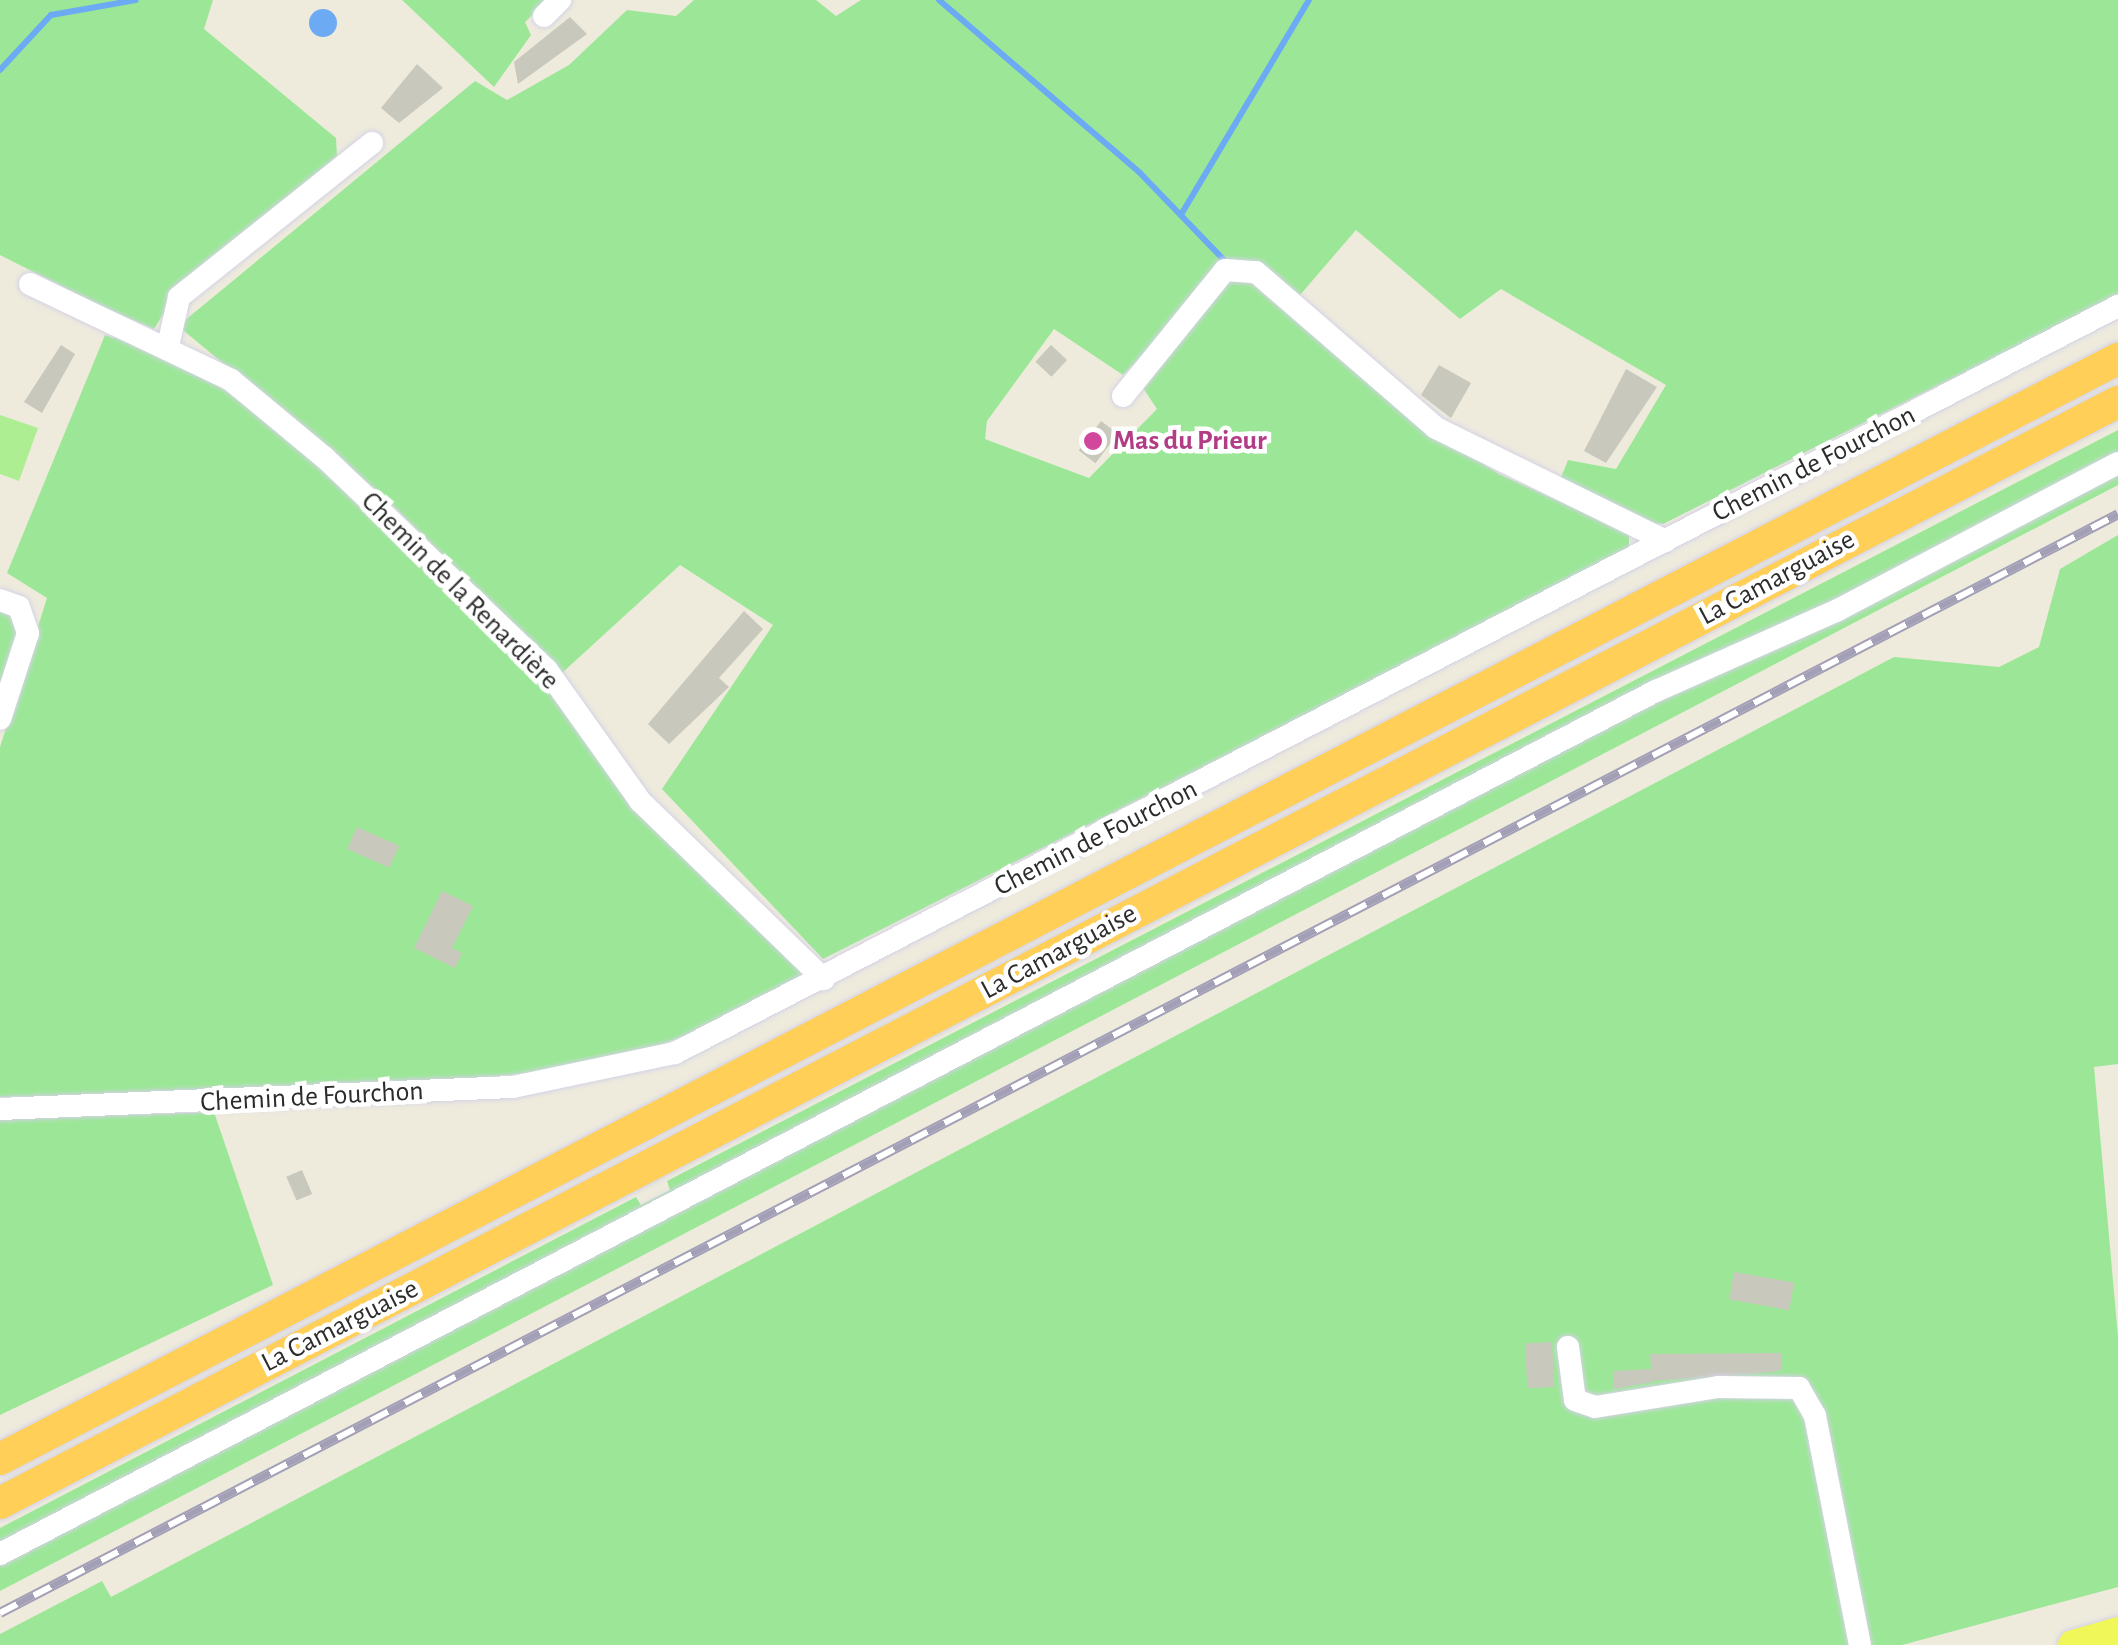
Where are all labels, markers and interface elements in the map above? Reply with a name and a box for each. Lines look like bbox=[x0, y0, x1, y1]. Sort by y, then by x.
street label: Chemin de Fourchon bbox=[1707, 398, 1921, 530]
place label: Mas du Prieur bbox=[1113, 424, 1267, 458]
marker: Mas du Prieur bbox=[1082, 430, 1104, 452]
street label: Chemin de la Renardière bbox=[354, 485, 566, 697]
street label: La Camarguaise bbox=[1693, 523, 1861, 633]
street label: Chemin de Fourchon bbox=[989, 772, 1203, 904]
street label: La Camarguaise bbox=[975, 897, 1143, 1007]
street label: Chemin de Fourchon bbox=[200, 1074, 424, 1120]
street label: La Camarguaise bbox=[256, 1272, 424, 1380]

